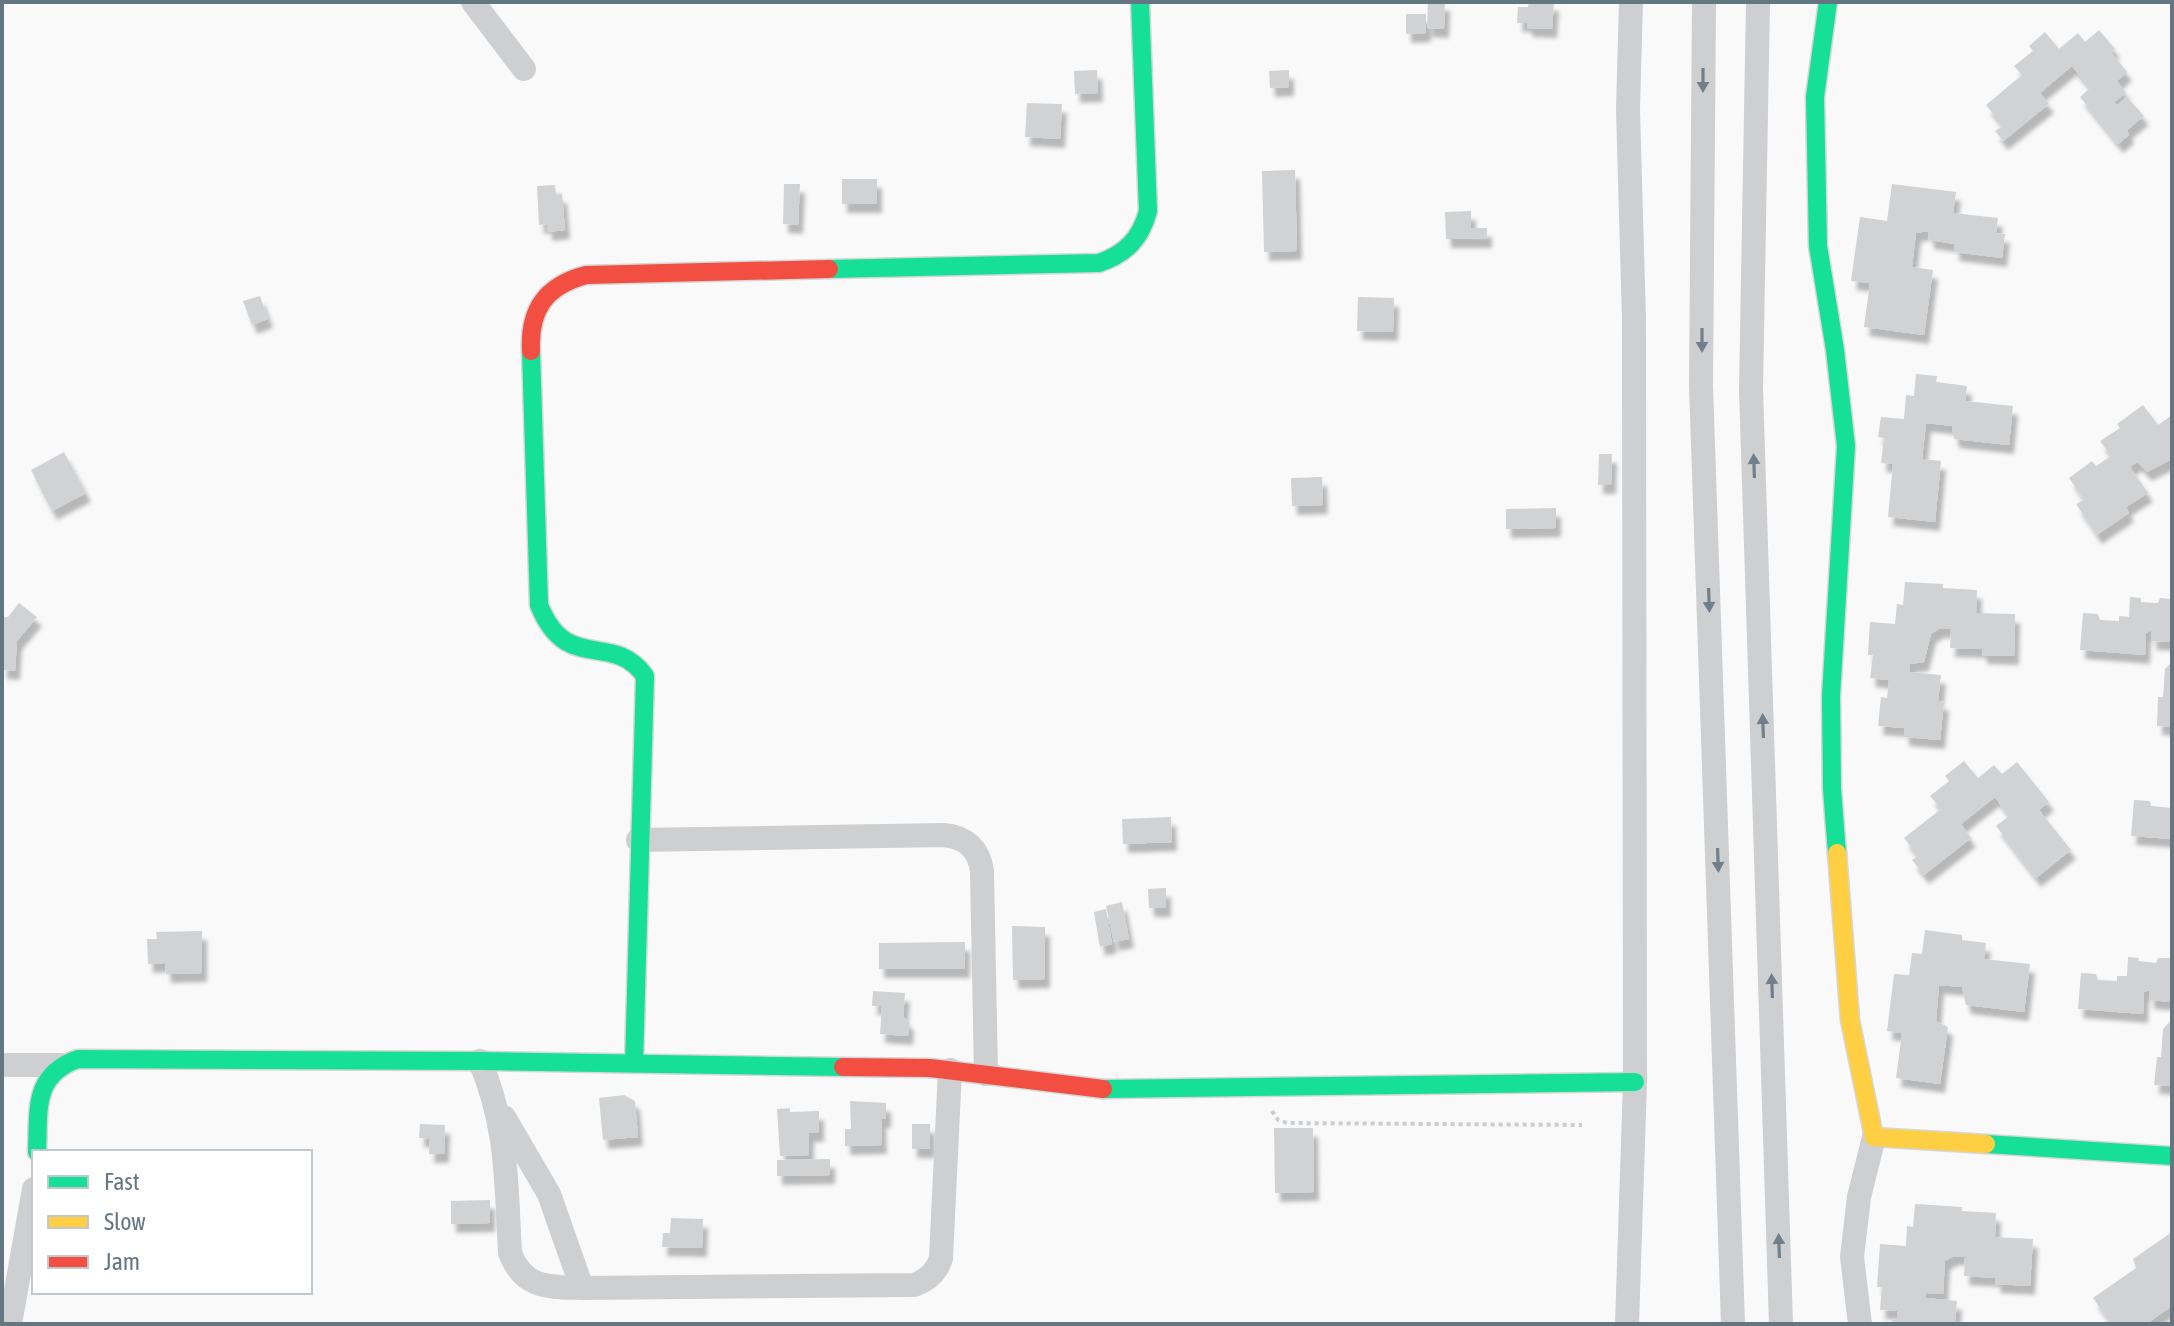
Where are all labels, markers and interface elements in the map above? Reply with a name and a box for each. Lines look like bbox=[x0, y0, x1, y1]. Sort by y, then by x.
one-way arrow bbox=[1697, 68, 1709, 93]
one-way arrow bbox=[1696, 328, 1708, 353]
one-way arrow bbox=[1747, 453, 1760, 478]
one-way arrow bbox=[1702, 588, 1715, 613]
one-way arrow bbox=[1756, 713, 1769, 738]
one-way arrow bbox=[1712, 848, 1725, 873]
one-way arrow bbox=[1765, 973, 1778, 998]
legend bbox=[32, 1150, 312, 1294]
text: Fast bbox=[104, 1168, 140, 1195]
text: Slow bbox=[104, 1208, 146, 1235]
one-way arrow bbox=[1773, 1233, 1785, 1258]
text: Jam bbox=[104, 1248, 140, 1275]

